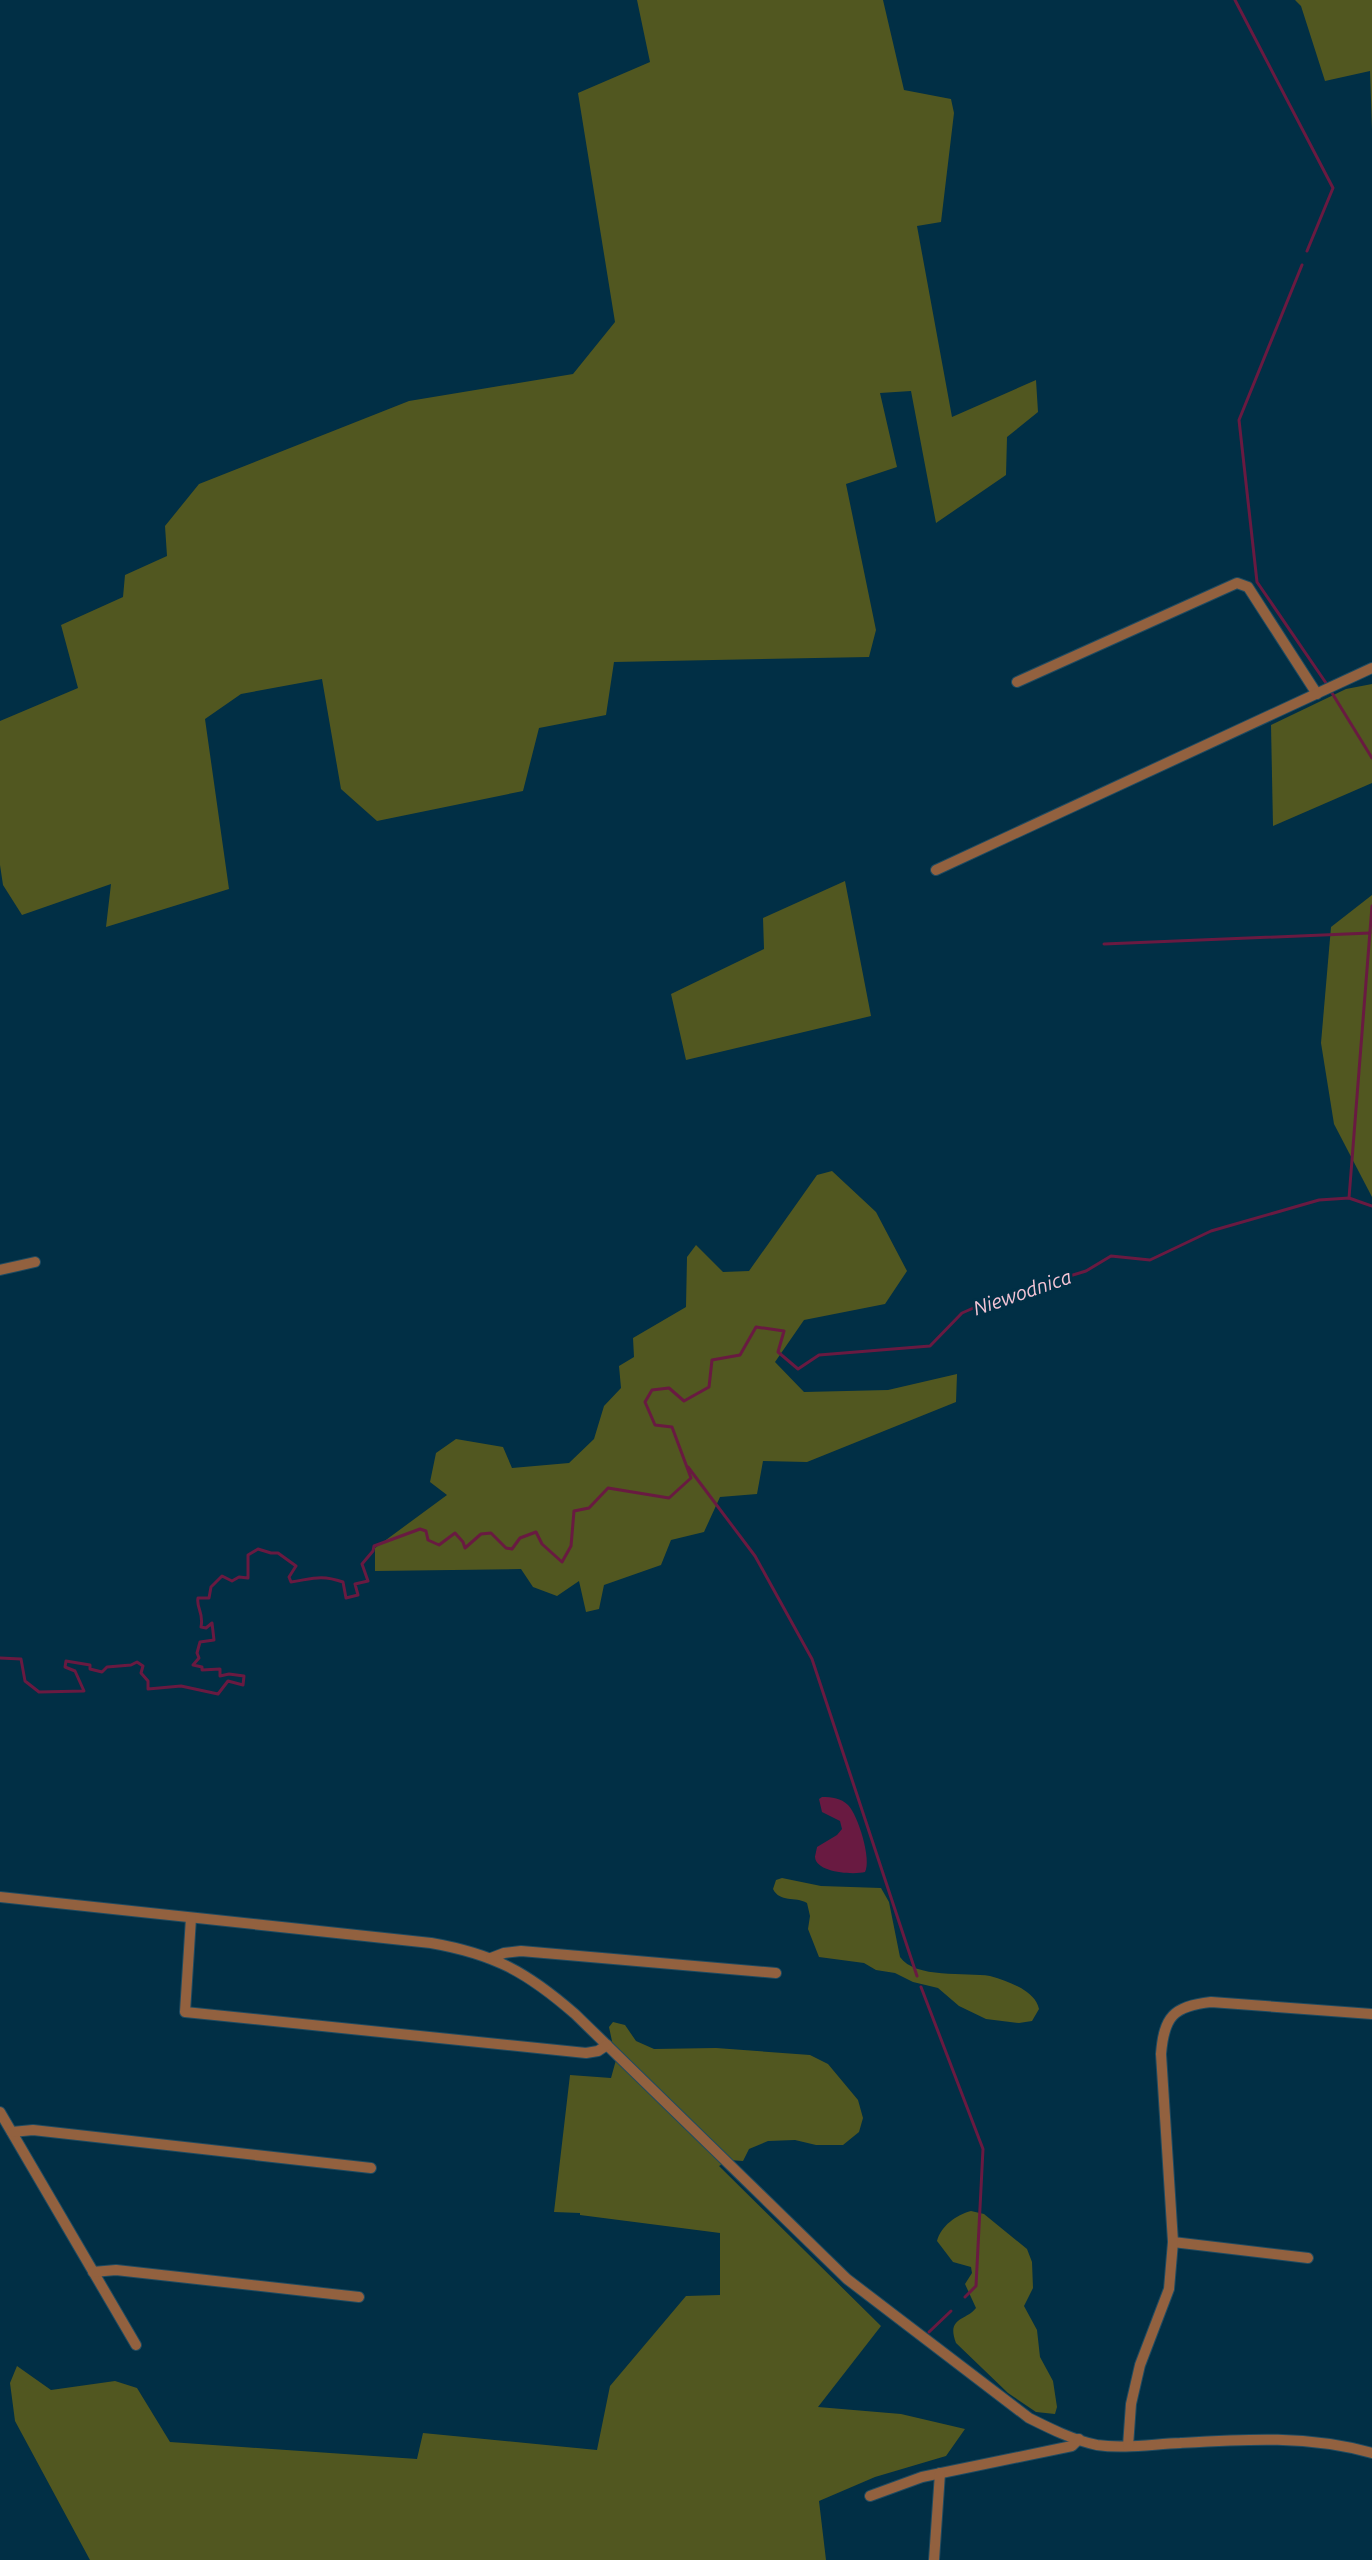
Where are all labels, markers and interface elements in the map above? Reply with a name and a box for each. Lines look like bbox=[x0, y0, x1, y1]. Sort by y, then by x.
water label: Niewodnica bbox=[970, 1264, 1074, 1320]

